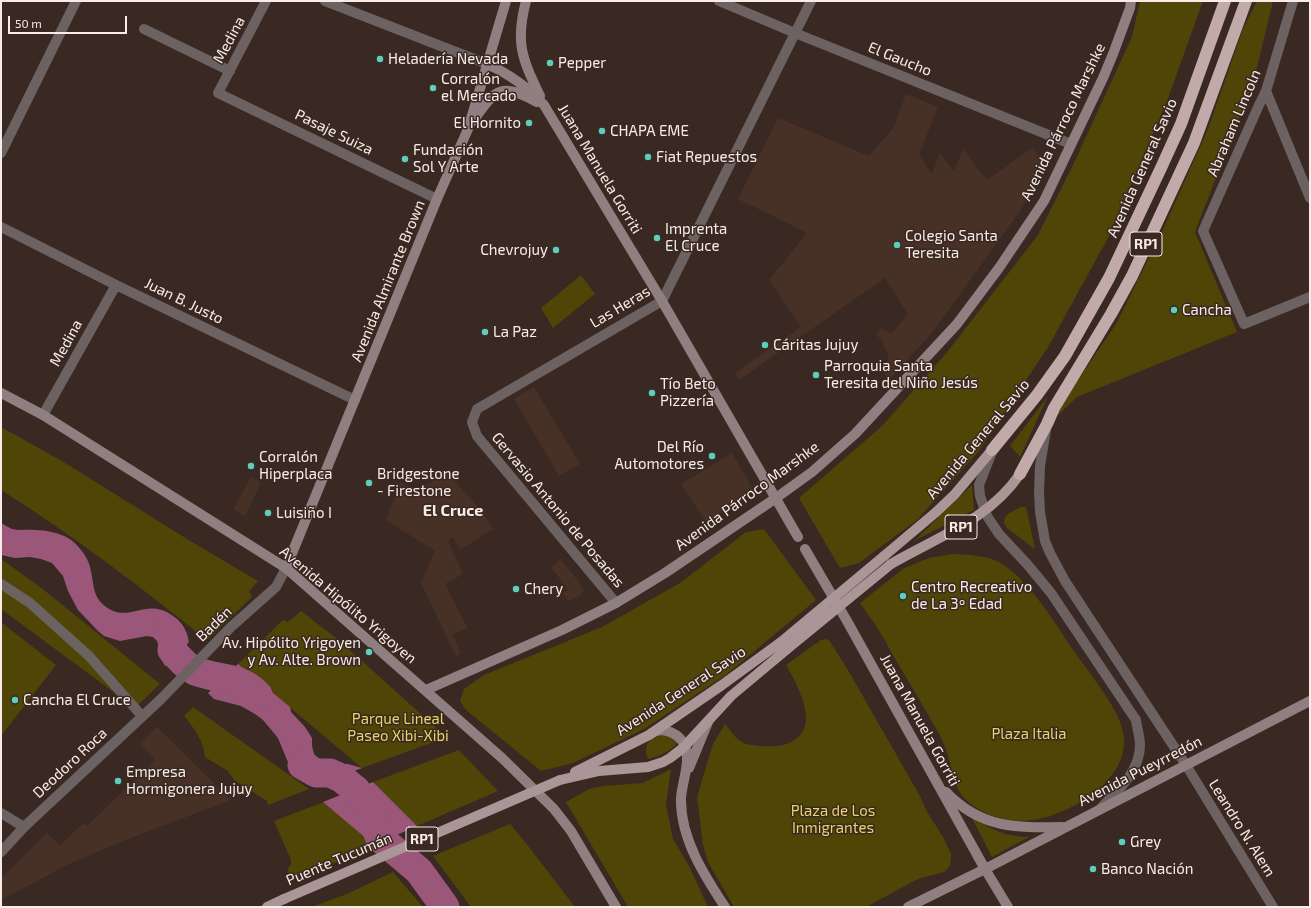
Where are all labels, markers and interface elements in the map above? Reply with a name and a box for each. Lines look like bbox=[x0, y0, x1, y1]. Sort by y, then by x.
scale bar bbox=[10, 8, 129, 34]
street label: Medina bbox=[209, 13, 249, 67]
text: 50 m bbox=[15, 16, 42, 30]
street label: El Gaucho bbox=[866, 38, 934, 80]
street label: Avenida Párroco Marshke bbox=[1017, 40, 1109, 204]
place label: Heladería Nevada bbox=[388, 50, 508, 68]
marker: Heladería Nevada bbox=[375, 54, 385, 64]
place label: Pepper bbox=[558, 54, 606, 72]
marker: Pepper bbox=[545, 58, 555, 68]
street label: Abraham Lincoln bbox=[1203, 67, 1265, 179]
place label: Corralón el Mercado bbox=[441, 70, 517, 105]
marker: Corralón el Mercado bbox=[428, 83, 438, 93]
street label: Avenida General Savio bbox=[1103, 96, 1181, 240]
street label: Juana Manuela Gorriti bbox=[554, 101, 646, 237]
street label: Pasaje Suiza bbox=[292, 105, 376, 159]
place label: El Hornito bbox=[454, 114, 521, 132]
marker: El Hornito bbox=[524, 118, 534, 128]
place label: CHAPA EME bbox=[610, 122, 689, 140]
marker: CHAPA EME bbox=[597, 126, 607, 136]
place label: Fundación Sol Y Arte bbox=[413, 141, 483, 176]
place label: Fiat Repuestos bbox=[656, 148, 757, 166]
marker: Fiat Repuestos bbox=[643, 152, 653, 162]
marker: Fundación Sol Y Arte bbox=[400, 154, 410, 164]
street label: Avenida Almirante Brown bbox=[347, 197, 429, 365]
place label: Imprenta El Cruce bbox=[665, 220, 727, 255]
place label: Colegio Santa Teresita bbox=[905, 227, 998, 262]
road number: RP1 bbox=[1130, 232, 1162, 256]
marker: Imprenta El Cruce bbox=[652, 233, 662, 243]
marker: Colegio Santa Teresita bbox=[892, 240, 902, 250]
place label: Chevrojuy bbox=[480, 241, 548, 259]
marker: Chevrojuy bbox=[551, 245, 561, 255]
street label: Juan B. Justo bbox=[142, 274, 226, 328]
street label: Las Heras bbox=[587, 282, 653, 332]
place label: Cancha bbox=[1182, 301, 1232, 319]
marker: Cancha bbox=[1169, 305, 1179, 315]
street label: Medina bbox=[46, 317, 86, 369]
place label: La Paz bbox=[493, 323, 537, 341]
marker: La Paz bbox=[480, 327, 490, 337]
place label: Cáritas Jujuy bbox=[773, 336, 858, 354]
marker: Cáritas Jujuy bbox=[760, 340, 770, 350]
place label: Parroquia Santa Teresita del Niño Jesús bbox=[824, 357, 978, 392]
marker: Parroquia Santa Teresita del Niño Jesús bbox=[811, 370, 821, 380]
place label: Tío Beto Pizzería bbox=[660, 375, 716, 410]
street label: Avenida General Savio bbox=[923, 375, 1033, 503]
marker: Tío Beto Pizzería bbox=[647, 388, 657, 398]
street label: Gervasio Antonio de Posadas bbox=[488, 429, 628, 591]
place label: Del Río Automotores bbox=[615, 438, 704, 473]
street label: Avenida Párroco Marshke bbox=[672, 438, 822, 554]
place label: Corralón Hiperplaca bbox=[259, 448, 332, 483]
marker: Del Río Automotores bbox=[707, 451, 717, 461]
marker: Corralón Hiperplaca bbox=[246, 461, 256, 471]
place label: Bridgestone - Firestone bbox=[377, 465, 460, 500]
marker: Bridgestone - Firestone bbox=[364, 478, 374, 488]
district label: El Cruce bbox=[423, 501, 483, 521]
place label: Luisiño I bbox=[276, 504, 332, 522]
marker: Luisiño I bbox=[263, 508, 273, 518]
road number: RP1 bbox=[945, 515, 977, 539]
street label: Avenida Hipólito Yrigoyen bbox=[276, 542, 420, 668]
place label: Centro Recreativo de La 3º Edad bbox=[911, 578, 1032, 613]
place label: Chery bbox=[524, 580, 563, 598]
marker: Chery bbox=[511, 584, 521, 594]
marker: Centro Recreativo de La 3º Edad bbox=[898, 591, 908, 601]
street label: Badén bbox=[192, 603, 236, 645]
place label: Av. Hipólito Yrigoyen y Av. Alte. Brown bbox=[222, 634, 361, 669]
street label: Avenida General Savio bbox=[613, 642, 749, 740]
marker: Av. Hipólito Yrigoyen y Av. Alte. Brown bbox=[364, 647, 374, 657]
street label: Juana Manuela Gorriti bbox=[876, 651, 964, 789]
place label: Cancha El Cruce bbox=[23, 691, 131, 709]
marker: Cancha El Cruce bbox=[10, 695, 20, 705]
park label: Parque Lineal Paseo Xibi-Xibi bbox=[347, 710, 449, 745]
street label: Deodoro Roca bbox=[29, 724, 111, 802]
park label: Plaza Italia bbox=[991, 725, 1067, 743]
street label: Avenida Pueyrredón bbox=[1075, 732, 1205, 810]
place label: Empresa Hormigonera Jujuy bbox=[126, 763, 252, 798]
marker: Empresa Hormigonera Jujuy bbox=[113, 776, 123, 786]
street label: Leandro N. Alem bbox=[1205, 776, 1279, 880]
park label: Plaza de Los Inmigrantes bbox=[791, 802, 875, 837]
road number: RP1 bbox=[406, 827, 438, 851]
street label: Puente Tucumán bbox=[283, 829, 395, 889]
place label: Grey bbox=[1130, 833, 1161, 851]
marker: Grey bbox=[1117, 837, 1127, 847]
place label: Banco Nación bbox=[1101, 860, 1193, 878]
marker: Banco Nación bbox=[1088, 864, 1098, 874]

